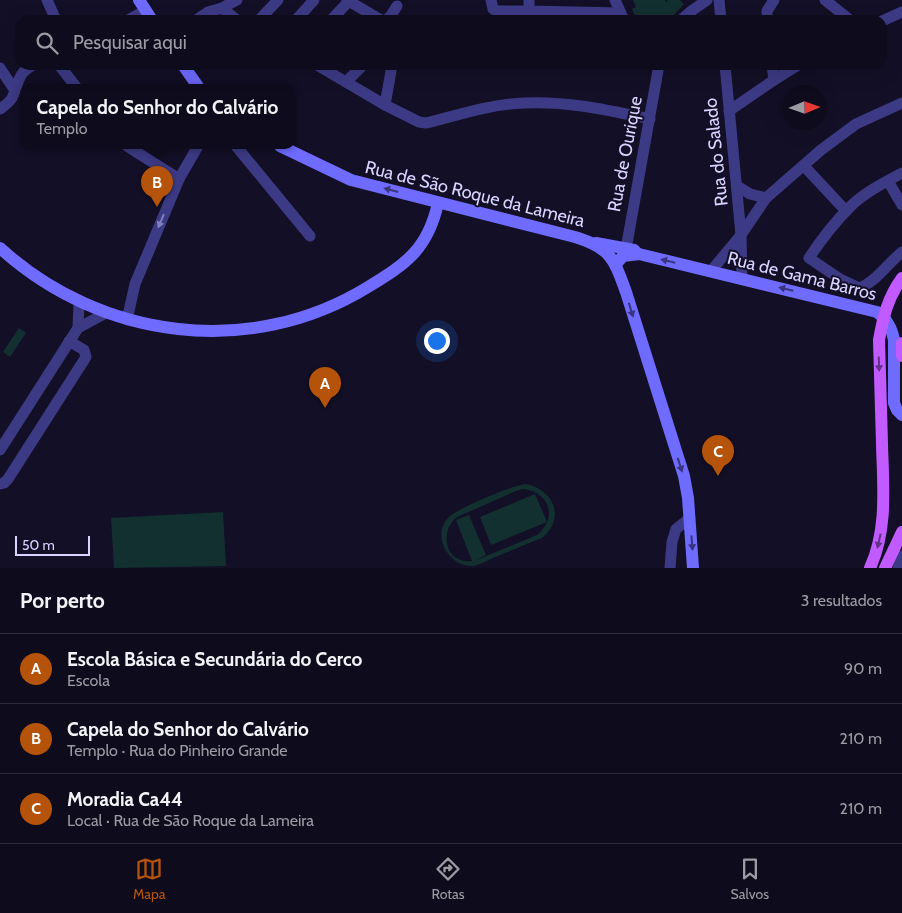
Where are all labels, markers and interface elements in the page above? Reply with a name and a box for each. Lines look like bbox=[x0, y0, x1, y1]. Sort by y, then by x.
search box bbox=[15, 15, 887, 70]
icon: search bbox=[33, 29, 61, 57]
text: Pesquisar aqui bbox=[73, 31, 187, 54]
popup bbox=[20, 84, 295, 149]
north arrow bbox=[782, 85, 827, 130]
street label: Rua de Ourique bbox=[603, 94, 647, 214]
text: Capela do Senhor do Calvário bbox=[37, 96, 278, 119]
street label: Rua do Salado bbox=[699, 97, 733, 207]
text: Templo bbox=[37, 119, 87, 138]
street label: Rua de São Roque da Lameira bbox=[363, 156, 587, 232]
pin: B bbox=[141, 166, 173, 207]
one-way arrow bbox=[384, 186, 399, 194]
one-way arrow bbox=[157, 214, 165, 228]
street label: Rua de Gama Barros bbox=[725, 247, 879, 305]
one-way arrow bbox=[661, 257, 676, 265]
one-way arrow bbox=[778, 285, 793, 293]
one-way arrow bbox=[628, 302, 636, 317]
your location bbox=[424, 328, 450, 354]
one-way arrow bbox=[876, 357, 884, 373]
pin: A bbox=[309, 367, 341, 408]
pin: C bbox=[702, 435, 734, 476]
one-way arrow bbox=[677, 457, 685, 472]
scale bar bbox=[15, 533, 90, 556]
one-way arrow bbox=[875, 533, 883, 548]
one-way arrow bbox=[688, 535, 696, 551]
text: 50 m bbox=[22, 536, 55, 554]
text: Por perto bbox=[20, 588, 105, 613]
text: 3 resultados bbox=[801, 591, 882, 610]
text: Escola Básica e Secundária do Cerco bbox=[67, 648, 362, 671]
text: A bbox=[31, 659, 41, 678]
text: 90 m bbox=[844, 659, 882, 678]
text: Escola bbox=[67, 671, 110, 690]
text: Capela do Senhor do Calvário bbox=[67, 718, 309, 741]
text: B bbox=[31, 729, 41, 748]
text: 210 m bbox=[840, 729, 882, 748]
text: Templo · Rua do Pinheiro Grande bbox=[67, 741, 288, 760]
text: Moradia Ca44 bbox=[67, 788, 183, 811]
text: C bbox=[31, 799, 41, 818]
text: 210 m bbox=[840, 799, 882, 818]
text: Local · Rua de São Roque da Lameira bbox=[67, 811, 314, 830]
tab: Mapa bbox=[133, 855, 166, 903]
tab: Rotas bbox=[432, 855, 465, 903]
tab: Salvos bbox=[731, 855, 769, 903]

